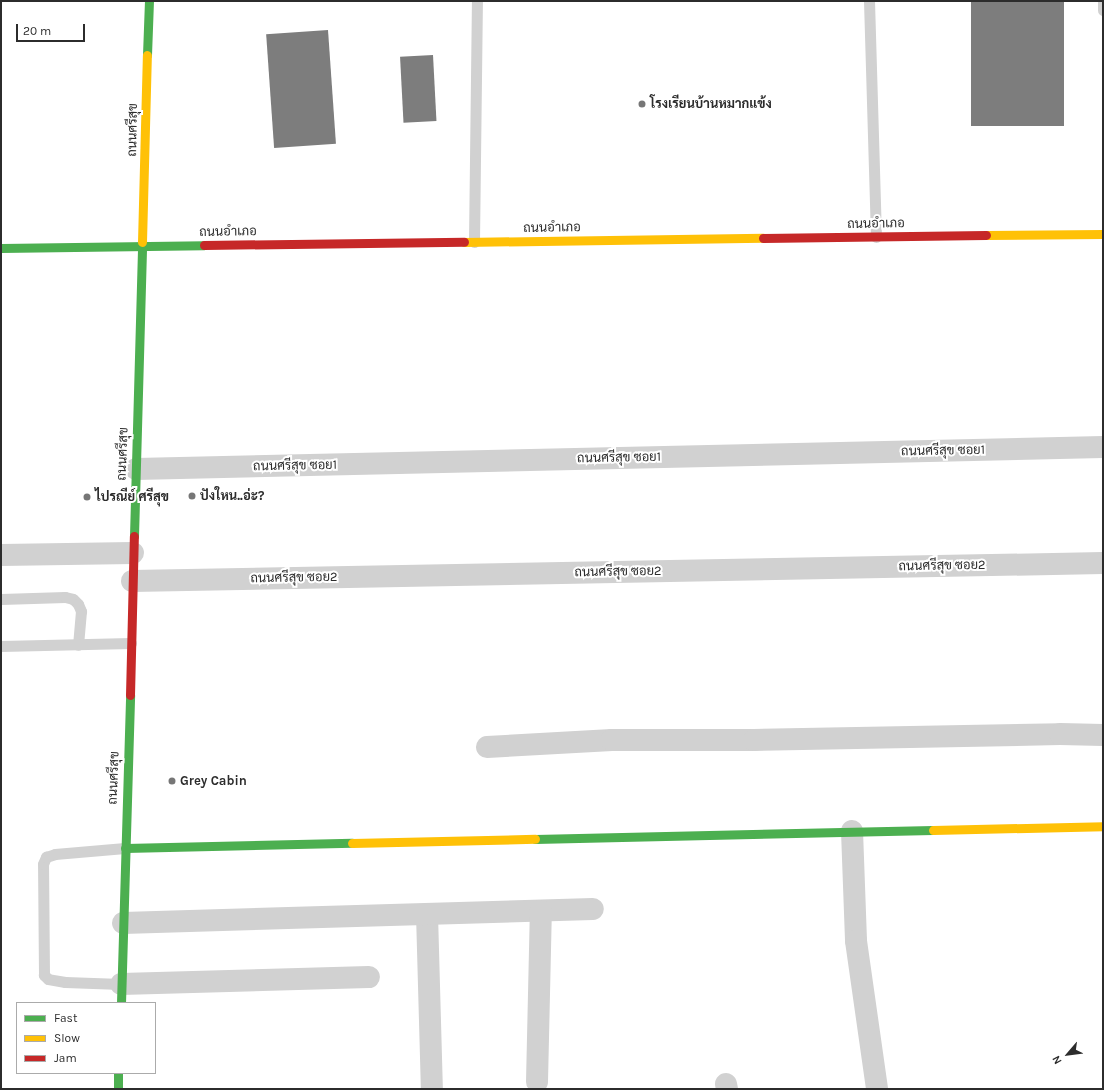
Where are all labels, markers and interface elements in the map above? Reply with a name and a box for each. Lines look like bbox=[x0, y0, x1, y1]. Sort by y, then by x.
scale bar bbox=[18, 16, 87, 42]
text: 20 m bbox=[23, 24, 51, 38]
place label: โรงเรียนบ้านหมากแข้ง bbox=[650, 96, 772, 112]
marker: โรงเรียนบ้านหมากแข้ง bbox=[637, 99, 647, 109]
street label: ถนนศรีสุข bbox=[125, 103, 141, 157]
street label: ถนนอำเภอ bbox=[847, 216, 905, 232]
street label: ถนนอำเภอ bbox=[523, 220, 581, 236]
street label: ถนนอำเภอ bbox=[199, 224, 257, 240]
street label: ถนนศรีสุข bbox=[114, 427, 132, 481]
street label: ถนนศรีสุข ซอย1 bbox=[901, 442, 985, 460]
street label: ถนนศรีสุข ซอย1 bbox=[577, 449, 661, 467]
street label: ถนนศรีสุข ซอย1 bbox=[253, 457, 337, 475]
place label: ปังใหน..อ่ะ? bbox=[200, 488, 265, 504]
place label: ไปรณีย์ ศรีสุข bbox=[95, 489, 169, 505]
marker: ปังใหน..อ่ะ? bbox=[187, 491, 197, 501]
marker: ไปรณีย์ ศรีสุข bbox=[82, 492, 92, 502]
street label: ถนนศรีสุข ซอย2 bbox=[898, 557, 986, 575]
street label: ถนนศรีสุข ซอย2 bbox=[574, 563, 662, 581]
street label: ถนนศรีสุข ซอย2 bbox=[250, 569, 338, 587]
street label: ถนนศรีสุข bbox=[105, 751, 123, 805]
place label: Grey Cabin bbox=[180, 773, 247, 789]
marker: Grey Cabin bbox=[167, 776, 177, 786]
legend bbox=[16, 1002, 156, 1074]
text: Fast bbox=[54, 1011, 77, 1025]
text: Slow bbox=[54, 1031, 80, 1045]
north arrow bbox=[1048, 1034, 1088, 1074]
text: Jam bbox=[54, 1051, 77, 1065]
text: N bbox=[1049, 1053, 1065, 1066]

